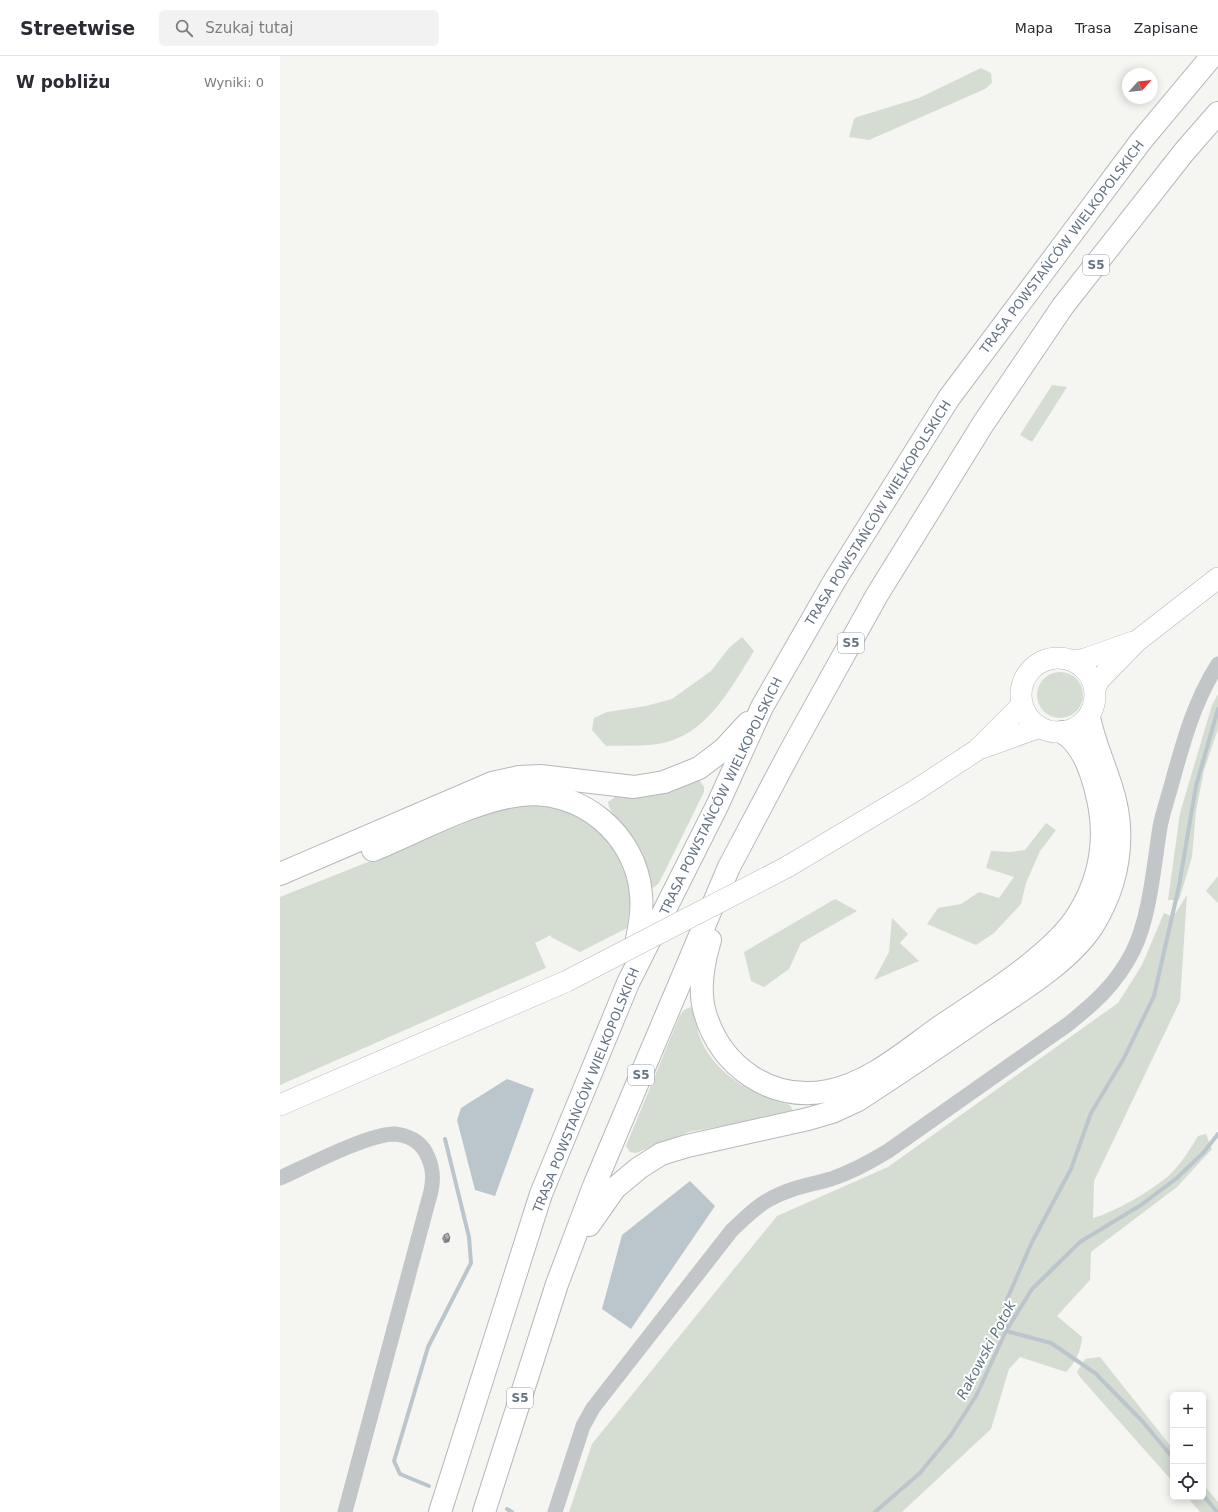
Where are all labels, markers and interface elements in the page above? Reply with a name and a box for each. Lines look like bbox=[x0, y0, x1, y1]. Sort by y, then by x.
search box bbox=[159, 10, 439, 46]
text: Streetwise bbox=[20, 17, 135, 39]
icon: search bbox=[173, 17, 195, 39]
text: Szukaj tutaj bbox=[205, 19, 293, 37]
text: Mapa bbox=[1015, 20, 1053, 36]
text: Trasa bbox=[1075, 20, 1112, 36]
text: Zapisane bbox=[1134, 20, 1198, 36]
north arrow bbox=[1122, 68, 1158, 104]
text: W pobliżu bbox=[16, 72, 110, 92]
text: Wyniki: 0 bbox=[204, 75, 264, 90]
street label: TRASA POWSTAŃCÓW WIELKOPOLSKICH bbox=[976, 138, 1147, 357]
road number: S5 bbox=[1083, 255, 1109, 275]
street label: TRASA POWSTAŃCÓW WIELKOPOLSKICH bbox=[801, 398, 954, 629]
road number: S5 bbox=[838, 633, 864, 653]
street label: TRASA POWSTAŃCÓW WIELKOPOLSKICH bbox=[656, 675, 785, 918]
street label: TRASA POWSTAŃCÓW WIELKOPOLSKICH bbox=[529, 965, 642, 1216]
road number: S5 bbox=[628, 1065, 654, 1085]
water label: Rakowski Potok bbox=[953, 1297, 1019, 1402]
road number: S5 bbox=[507, 1388, 533, 1408]
map controls bbox=[1170, 1392, 1206, 1500]
button: + bbox=[1170, 1392, 1206, 1428]
button: − bbox=[1170, 1428, 1206, 1464]
button: locate bbox=[1170, 1464, 1206, 1500]

